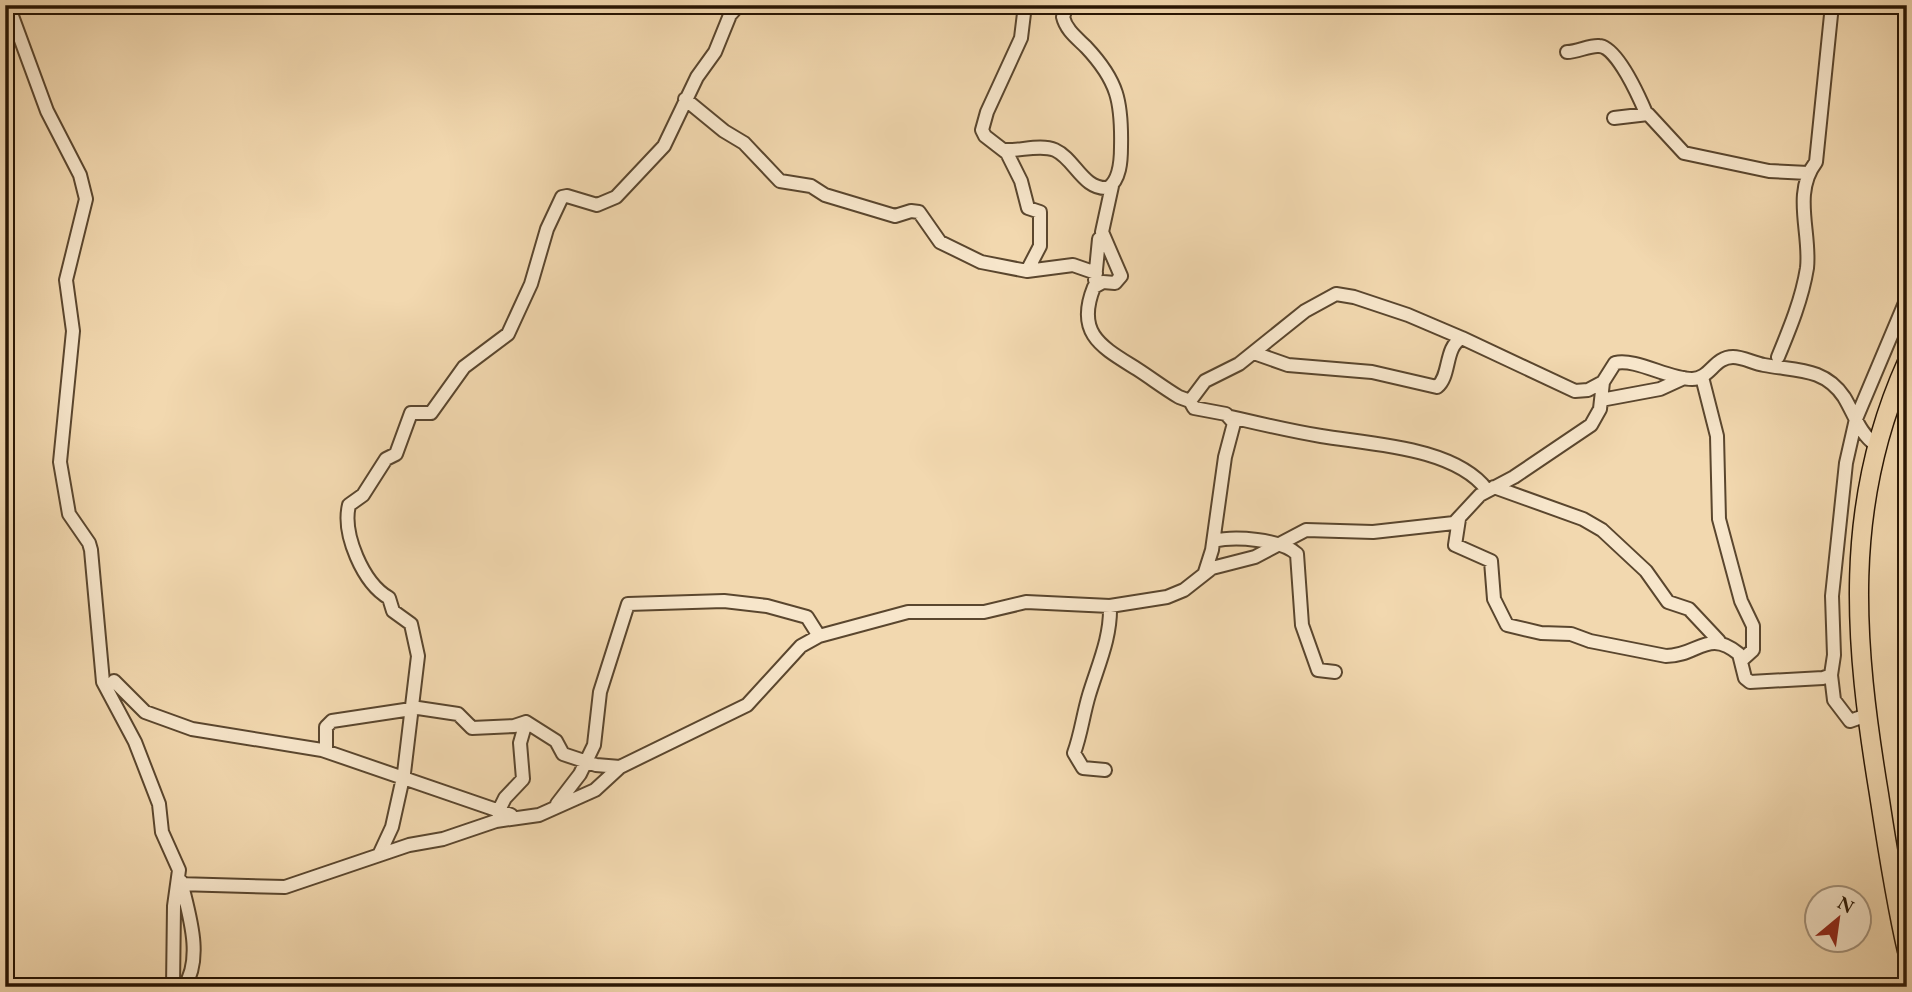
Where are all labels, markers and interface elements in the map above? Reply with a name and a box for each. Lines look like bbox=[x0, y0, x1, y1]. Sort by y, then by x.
north arrow bbox=[1804, 884, 1874, 954]
text: N bbox=[1833, 890, 1859, 920]

